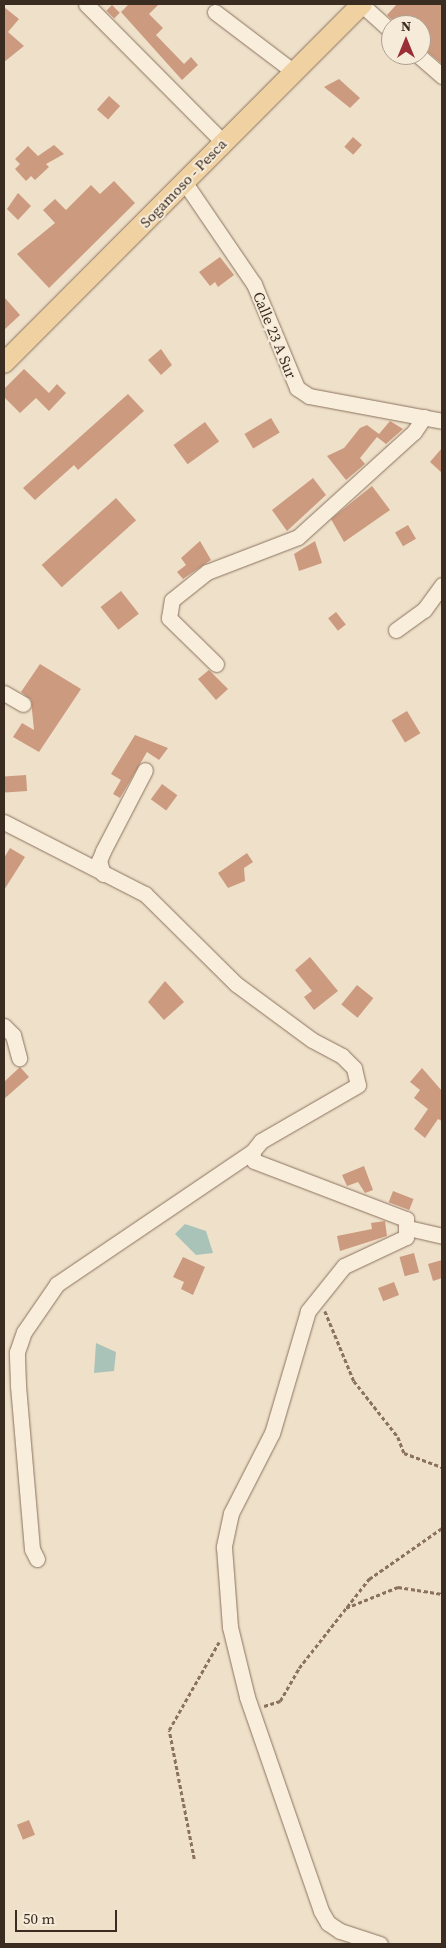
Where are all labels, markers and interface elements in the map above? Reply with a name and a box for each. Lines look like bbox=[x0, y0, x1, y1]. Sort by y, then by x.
north arrow bbox=[381, 15, 431, 65]
text: N bbox=[401, 16, 411, 36]
street label: Sogamoso - Pesca bbox=[136, 135, 230, 231]
street label: Calle 23 A Sur bbox=[249, 289, 301, 381]
scale bar bbox=[18, 1900, 120, 1932]
text: 50 m bbox=[23, 1908, 55, 1929]

